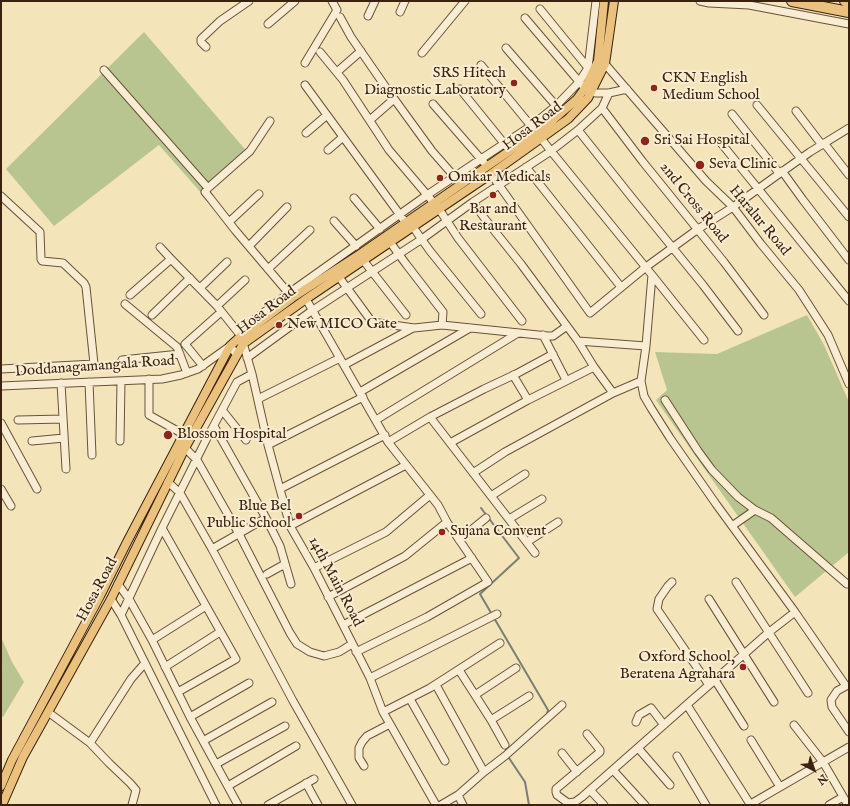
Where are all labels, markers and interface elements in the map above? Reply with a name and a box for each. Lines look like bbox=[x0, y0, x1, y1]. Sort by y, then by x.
place label: SRS Hitech Diagnostic Laboratory bbox=[364, 65, 506, 100]
place label: CKN English Medium School bbox=[662, 70, 760, 105]
marker: SRS Hitech Diagnostic Laboratory bbox=[509, 78, 519, 88]
marker: CKN English Medium School bbox=[649, 83, 659, 93]
street label: Hosa Road bbox=[500, 99, 566, 155]
place label: Sri Sai Hospital bbox=[654, 132, 750, 150]
marker: Sri Sai Hospital bbox=[639, 135, 651, 147]
place label: Seva Clinic bbox=[709, 156, 777, 174]
street label: 2nd Cross Road bbox=[655, 159, 731, 247]
marker: Seva Clinic bbox=[694, 159, 706, 171]
place label: Omkar Medicals bbox=[448, 169, 550, 187]
marker: Omkar Medicals bbox=[435, 173, 445, 183]
street label: Haralur Road bbox=[725, 182, 793, 260]
marker: Bar and Restaurant bbox=[488, 190, 498, 200]
place label: Bar and Restaurant bbox=[459, 201, 527, 236]
street label: Hosa Road bbox=[234, 283, 300, 339]
place label: New MICO Gate bbox=[287, 316, 397, 334]
marker: New MICO Gate bbox=[274, 320, 284, 330]
street label: Doddanagamangala Road bbox=[14, 352, 176, 382]
place label: Blossom Hospital bbox=[177, 426, 286, 444]
marker: Blossom Hospital bbox=[162, 429, 174, 441]
place label: Blue Bel Public School bbox=[207, 498, 291, 533]
marker: Blue Bel Public School bbox=[294, 511, 304, 521]
place label: Sujana Convent bbox=[450, 523, 546, 541]
marker: Sujana Convent bbox=[437, 527, 447, 537]
street label: 14th Main Road bbox=[304, 534, 366, 630]
street label: Hosa Road bbox=[74, 555, 122, 625]
place label: Oxford School, Beratena Agrahara bbox=[620, 649, 735, 684]
marker: Oxford School, Beratena Agrahara bbox=[738, 662, 748, 672]
north arrow bbox=[794, 750, 834, 790]
text: N bbox=[814, 771, 830, 787]

